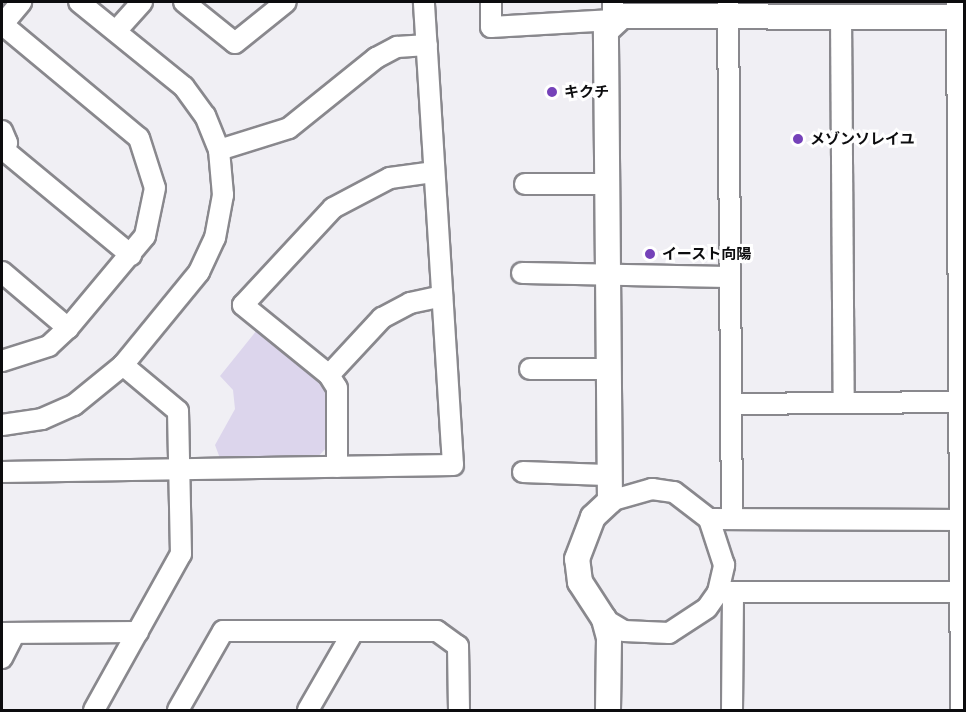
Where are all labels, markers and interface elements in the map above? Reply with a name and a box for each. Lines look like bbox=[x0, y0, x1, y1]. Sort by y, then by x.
place label: キクチ bbox=[564, 83, 609, 101]
marker: キクチ bbox=[545, 85, 559, 99]
place label: メゾンソレイユ bbox=[810, 130, 915, 148]
marker: メゾンソレイユ bbox=[791, 132, 805, 146]
place label: イースト向陽 bbox=[662, 245, 752, 263]
marker: イースト向陽 bbox=[643, 247, 657, 261]

